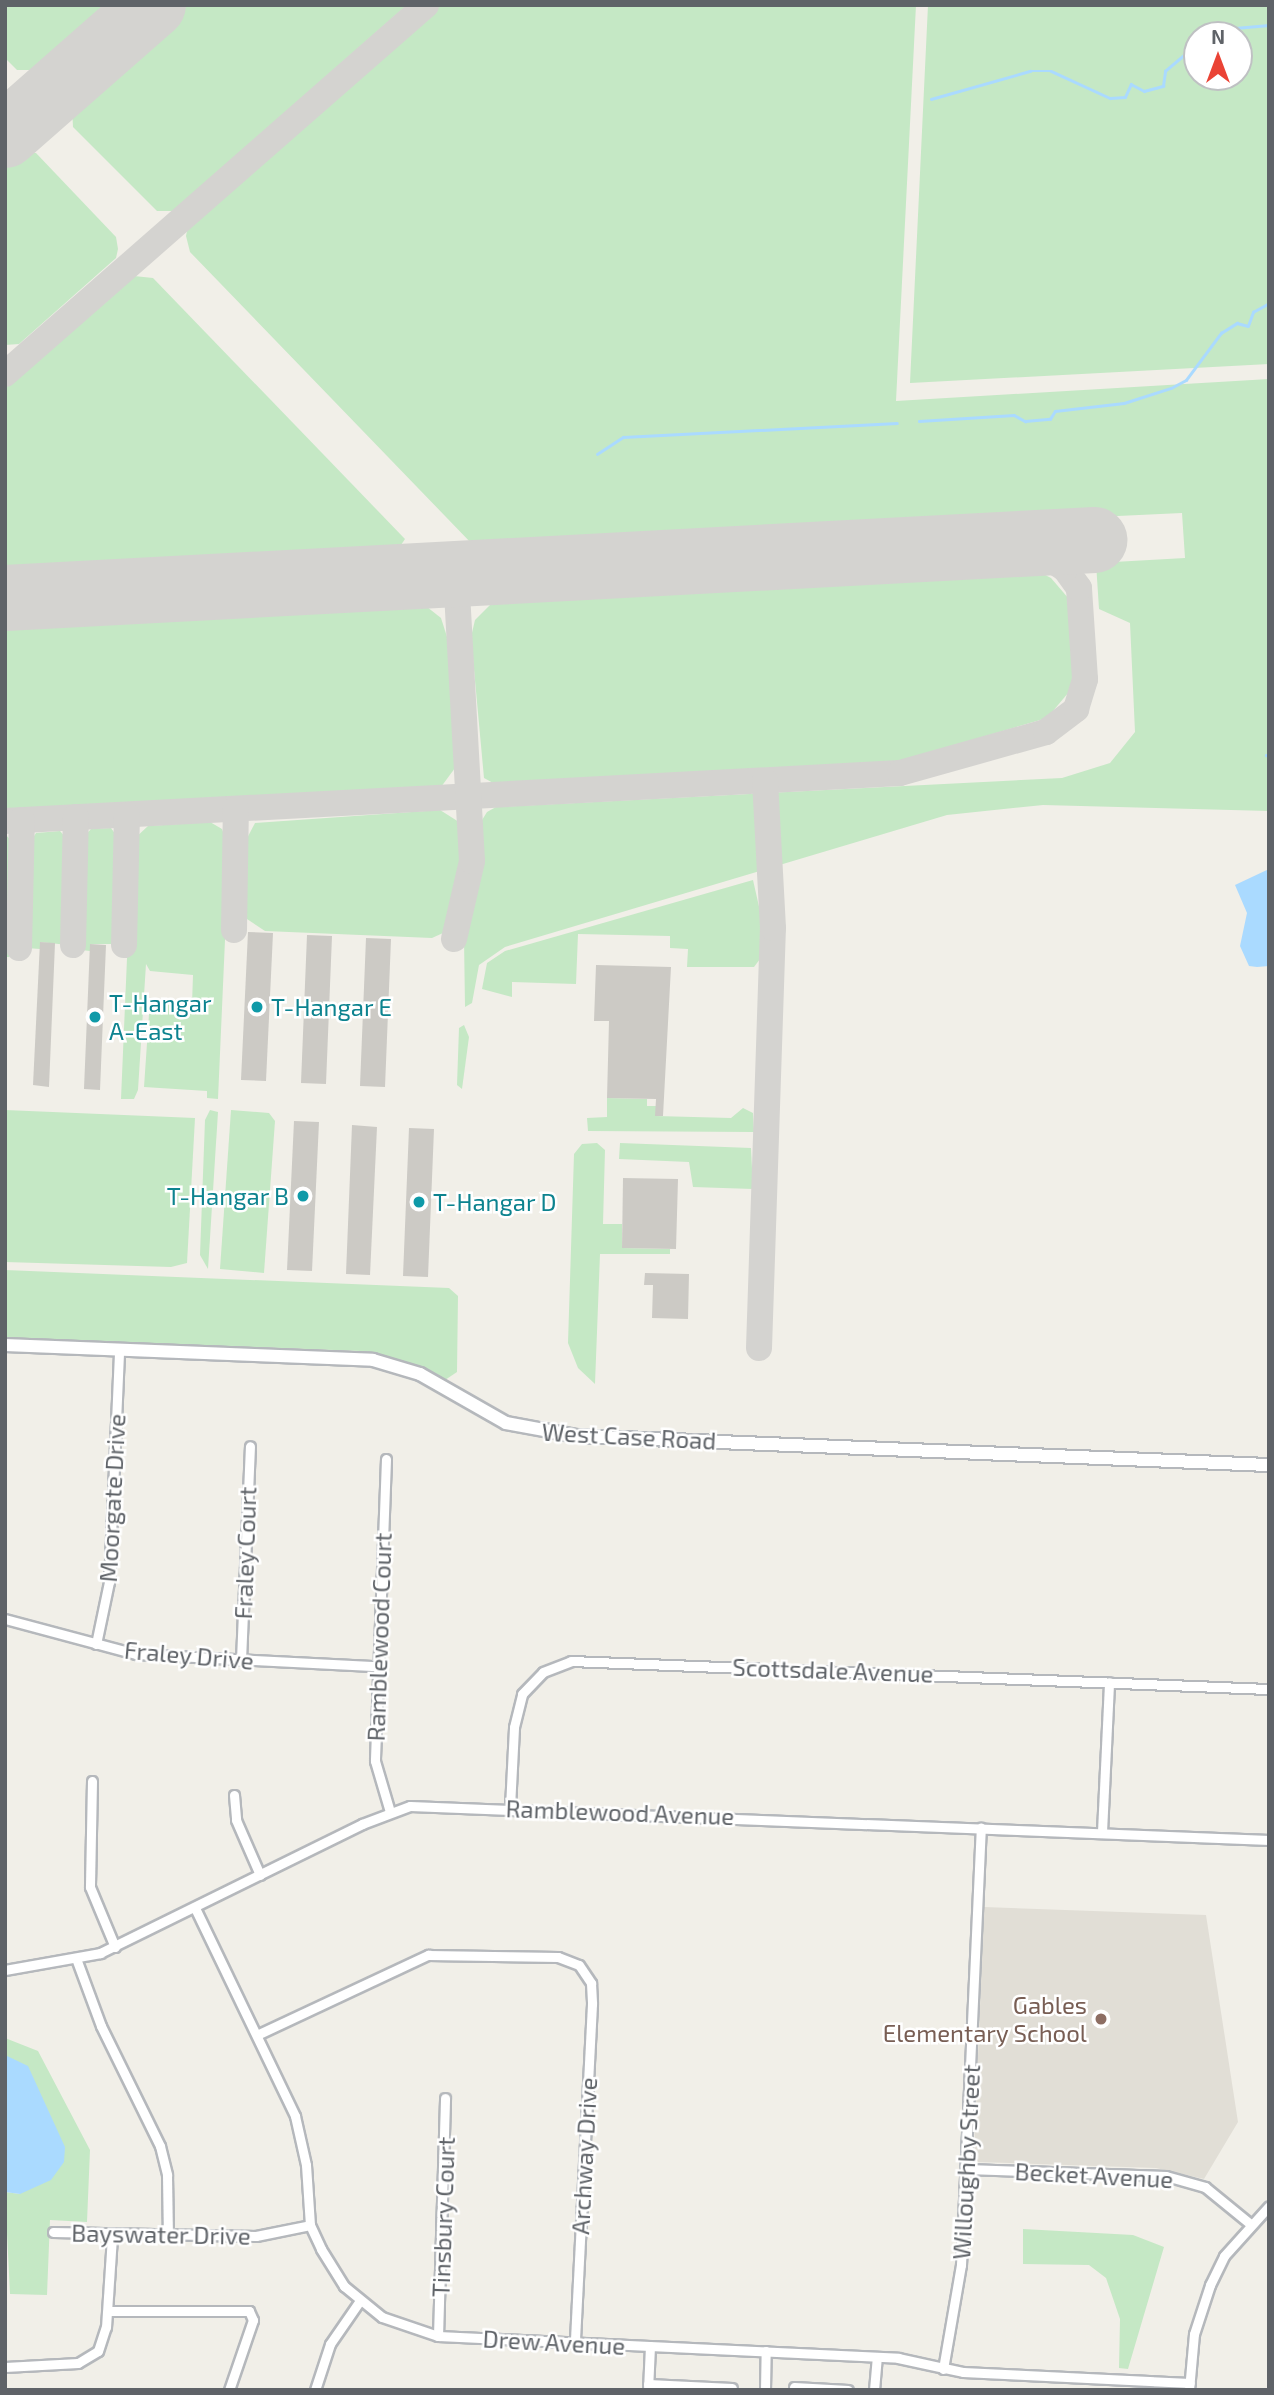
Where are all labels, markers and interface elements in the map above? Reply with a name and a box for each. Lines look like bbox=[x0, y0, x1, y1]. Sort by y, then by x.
north arrow bbox=[1183, 21, 1253, 91]
text: N bbox=[1211, 25, 1225, 48]
place label: T-Hangar A-East bbox=[109, 989, 212, 1045]
place label: T-Hangar E bbox=[271, 993, 392, 1021]
marker: T-Hangar E bbox=[249, 999, 265, 1015]
marker: T-Hangar A-East bbox=[87, 1009, 103, 1025]
place label: T-Hangar B bbox=[166, 1182, 289, 1210]
marker: T-Hangar B bbox=[295, 1188, 311, 1204]
place label: T-Hangar D bbox=[433, 1188, 557, 1216]
marker: T-Hangar D bbox=[411, 1194, 427, 1210]
street label: Moorgate Drive bbox=[93, 1413, 131, 1583]
street label: West Case Road bbox=[541, 1417, 717, 1455]
street label: Fraley Court bbox=[228, 1486, 262, 1620]
street label: Ramblewood Court bbox=[361, 1532, 397, 1742]
street label: Fraley Drive bbox=[123, 1635, 255, 1675]
street label: Scottsdale Avenue bbox=[732, 1652, 934, 1688]
street label: Ramblewood Avenue bbox=[505, 1794, 735, 1830]
place label: Gables Elementary School bbox=[882, 1991, 1087, 2047]
marker: Gables Elementary School bbox=[1093, 2011, 1109, 2027]
street label: Willoughby Street bbox=[946, 2063, 986, 2261]
street label: Archway Drive bbox=[565, 2076, 603, 2236]
street label: Tinsbury Court bbox=[426, 2136, 460, 2298]
street label: Becket Avenue bbox=[1014, 2156, 1174, 2194]
street label: Bayswater Drive bbox=[71, 2218, 251, 2250]
street label: Drew Avenue bbox=[482, 2324, 626, 2360]

